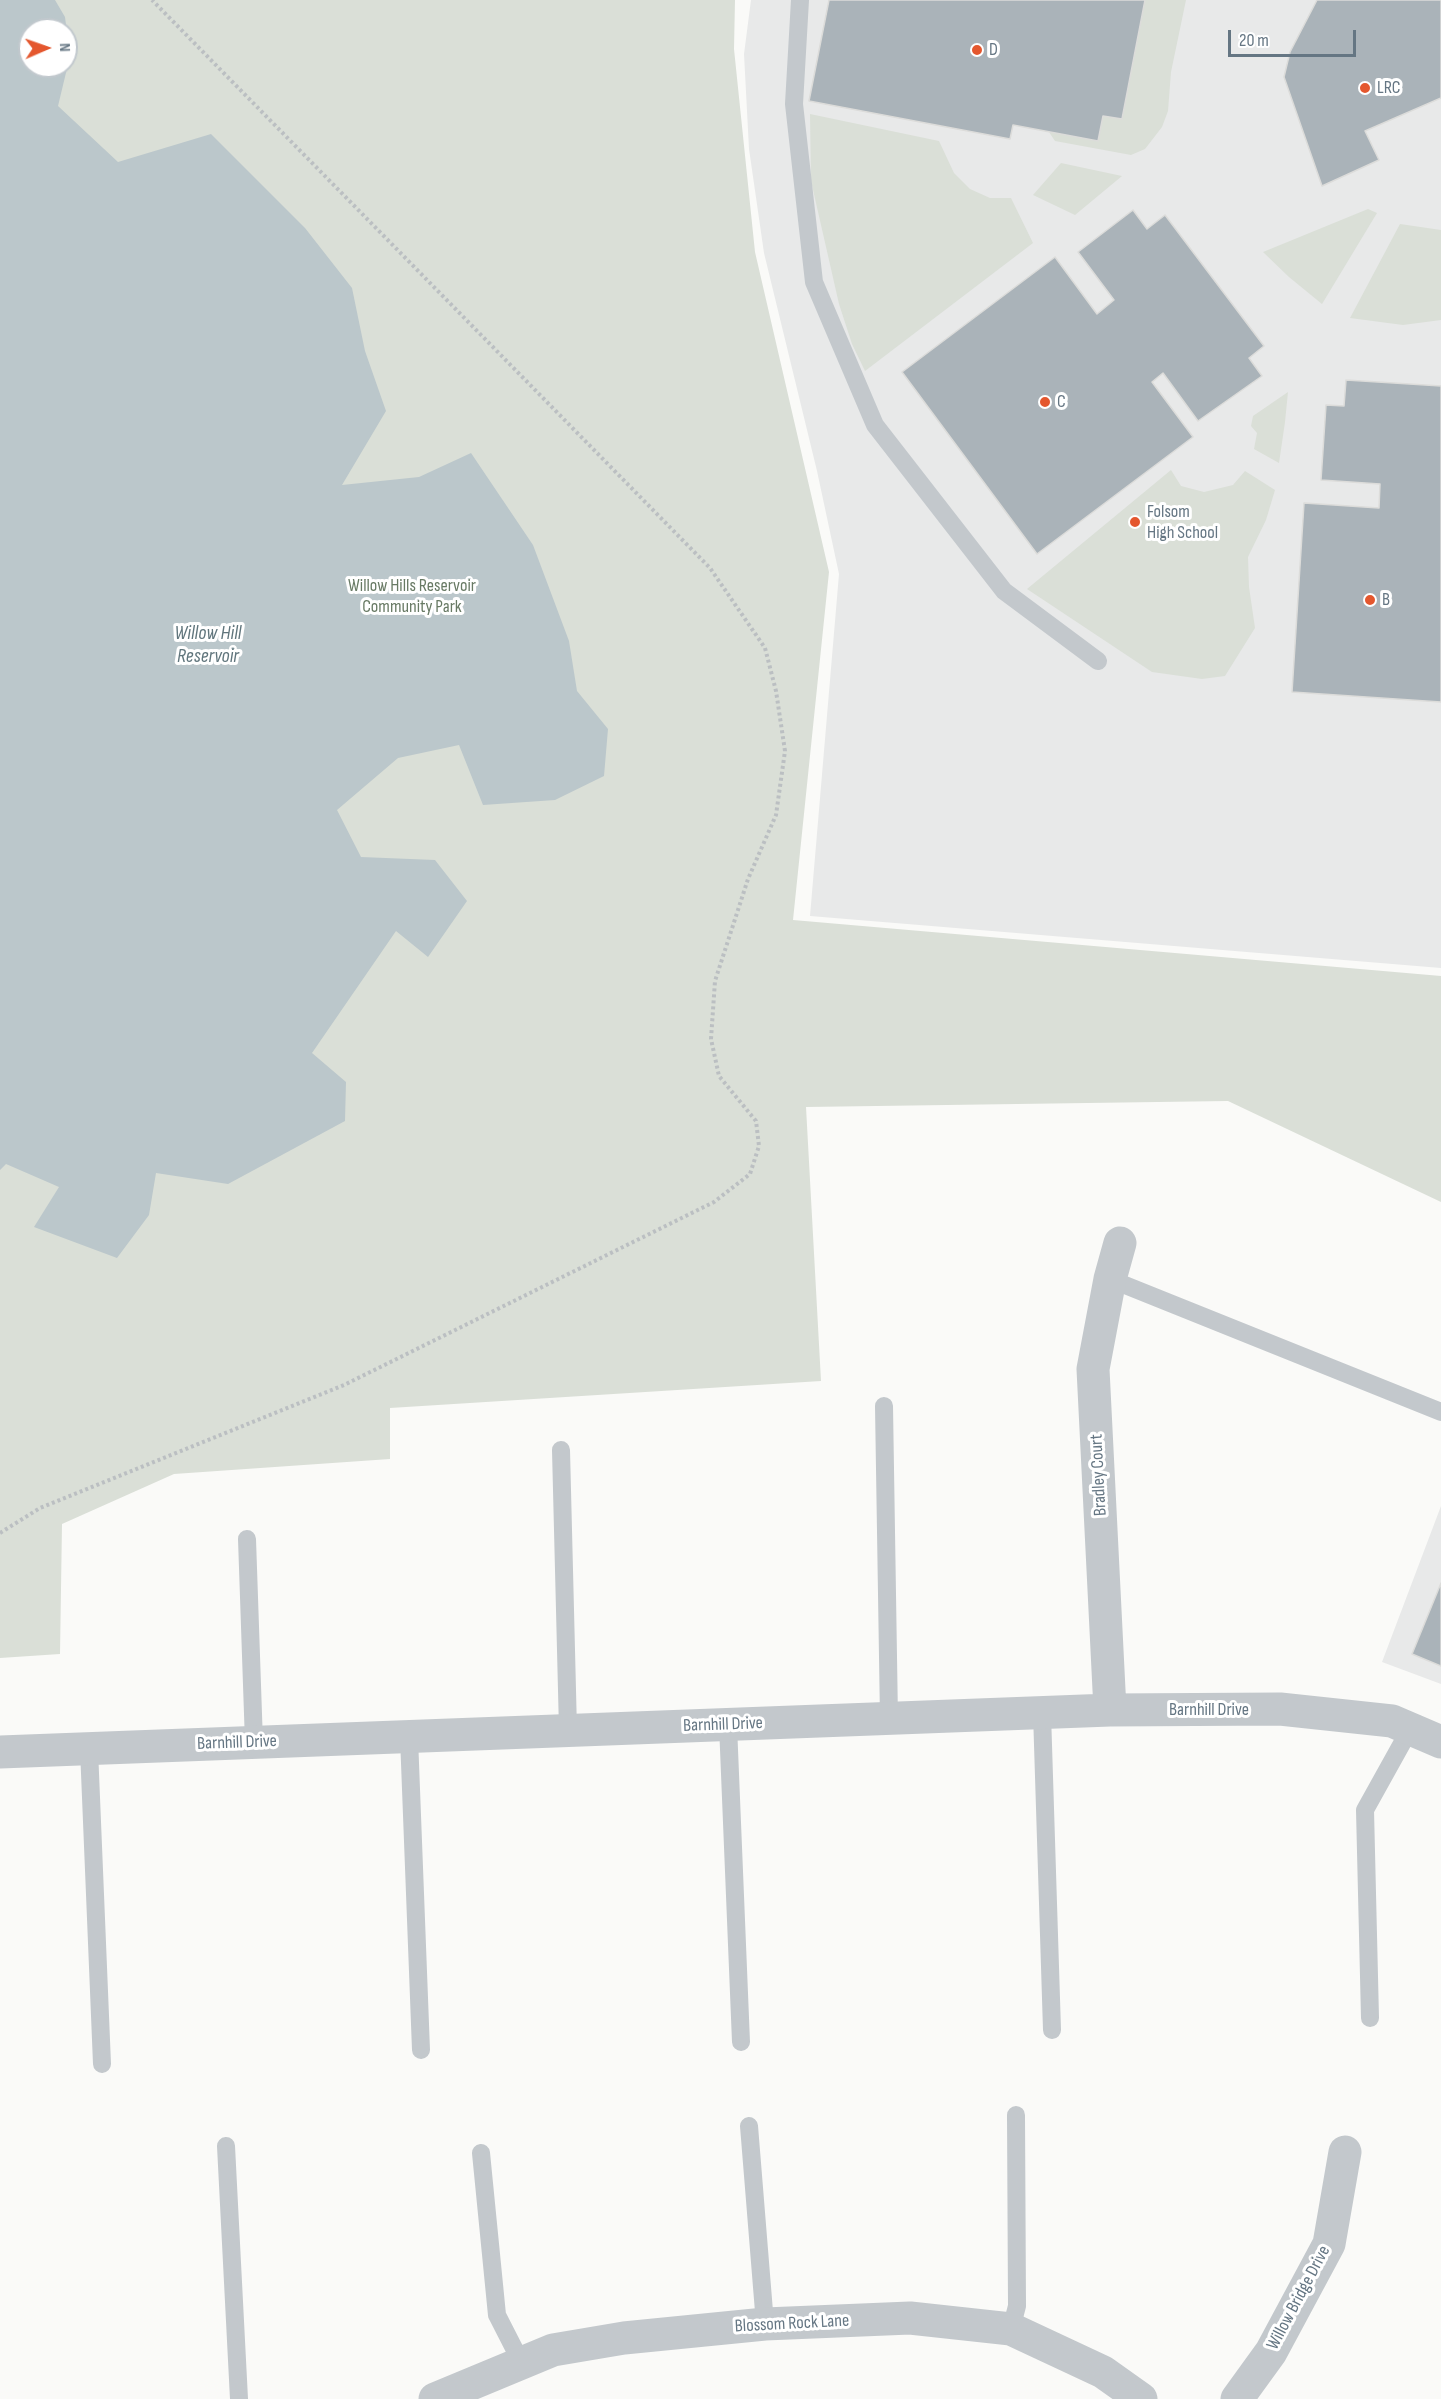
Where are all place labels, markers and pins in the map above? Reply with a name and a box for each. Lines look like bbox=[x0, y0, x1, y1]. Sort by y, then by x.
place label: D bbox=[989, 39, 998, 61]
marker: D bbox=[970, 43, 984, 57]
place label: LRC bbox=[1377, 77, 1401, 99]
marker: LRC bbox=[1358, 81, 1372, 95]
place label: C bbox=[1057, 391, 1066, 413]
marker: C bbox=[1038, 395, 1052, 409]
place label: Folsom High School bbox=[1147, 501, 1218, 544]
marker: Folsom High School bbox=[1128, 515, 1142, 529]
place label: B bbox=[1382, 589, 1390, 611]
marker: B bbox=[1363, 593, 1377, 607]

